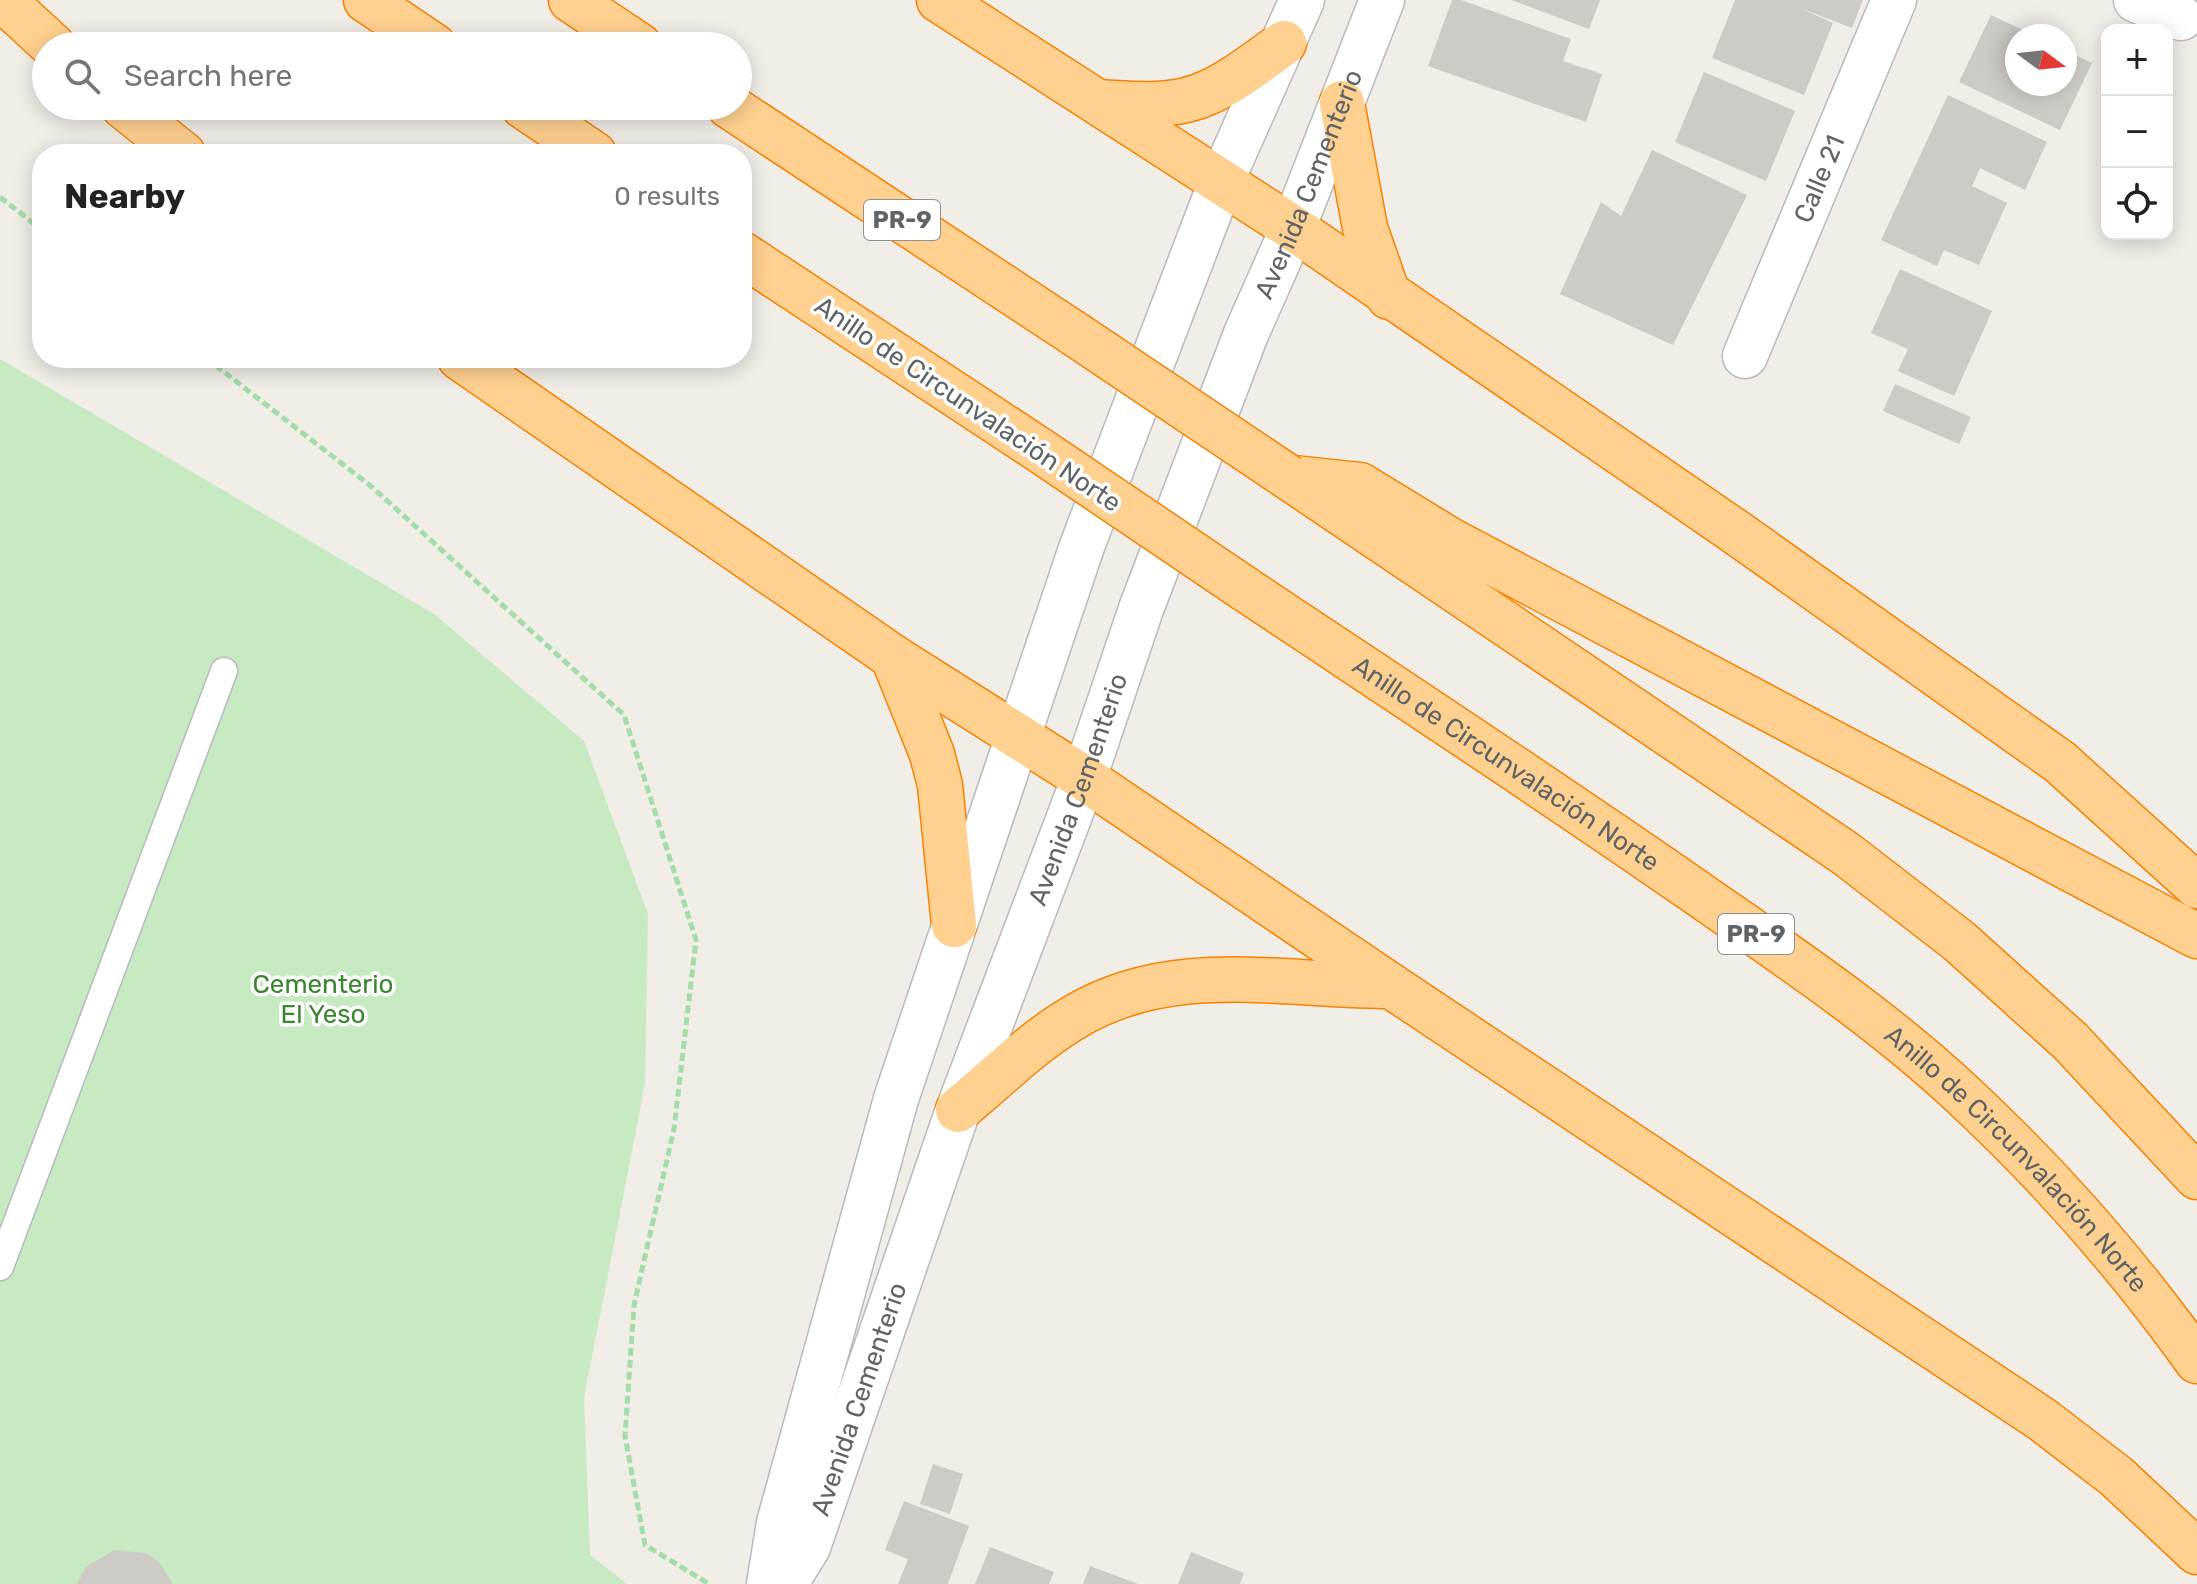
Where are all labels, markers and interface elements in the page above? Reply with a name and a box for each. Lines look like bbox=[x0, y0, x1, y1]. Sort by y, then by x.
north arrow bbox=[2005, 24, 2077, 96]
map controls bbox=[2101, 24, 2173, 240]
button: + bbox=[2101, 24, 2173, 96]
search box bbox=[32, 32, 752, 120]
icon: search bbox=[60, 54, 104, 98]
text: Search here bbox=[124, 58, 292, 94]
street label: Avenida Cementerio bbox=[1249, 65, 1369, 304]
button: − bbox=[2101, 96, 2173, 168]
street label: Calle 21 bbox=[1788, 131, 1852, 227]
button: locate bbox=[2101, 168, 2173, 240]
text: Nearby bbox=[64, 176, 185, 217]
text: 0 results bbox=[614, 181, 720, 212]
road number: PR-9 bbox=[864, 200, 940, 240]
street label: Anillo de Circunvalación Norte bbox=[809, 290, 1127, 519]
street label: Anillo de Circunvalación Norte bbox=[1347, 650, 1665, 878]
street label: Avenida Cementerio bbox=[1022, 669, 1134, 910]
road number: PR-9 bbox=[1718, 914, 1794, 954]
park label: Cementerio El Yeso bbox=[253, 969, 393, 1030]
street label: Anillo de Circunvalación Norte bbox=[1878, 1019, 2154, 1299]
street label: Avenida Cementerio bbox=[805, 1279, 914, 1520]

